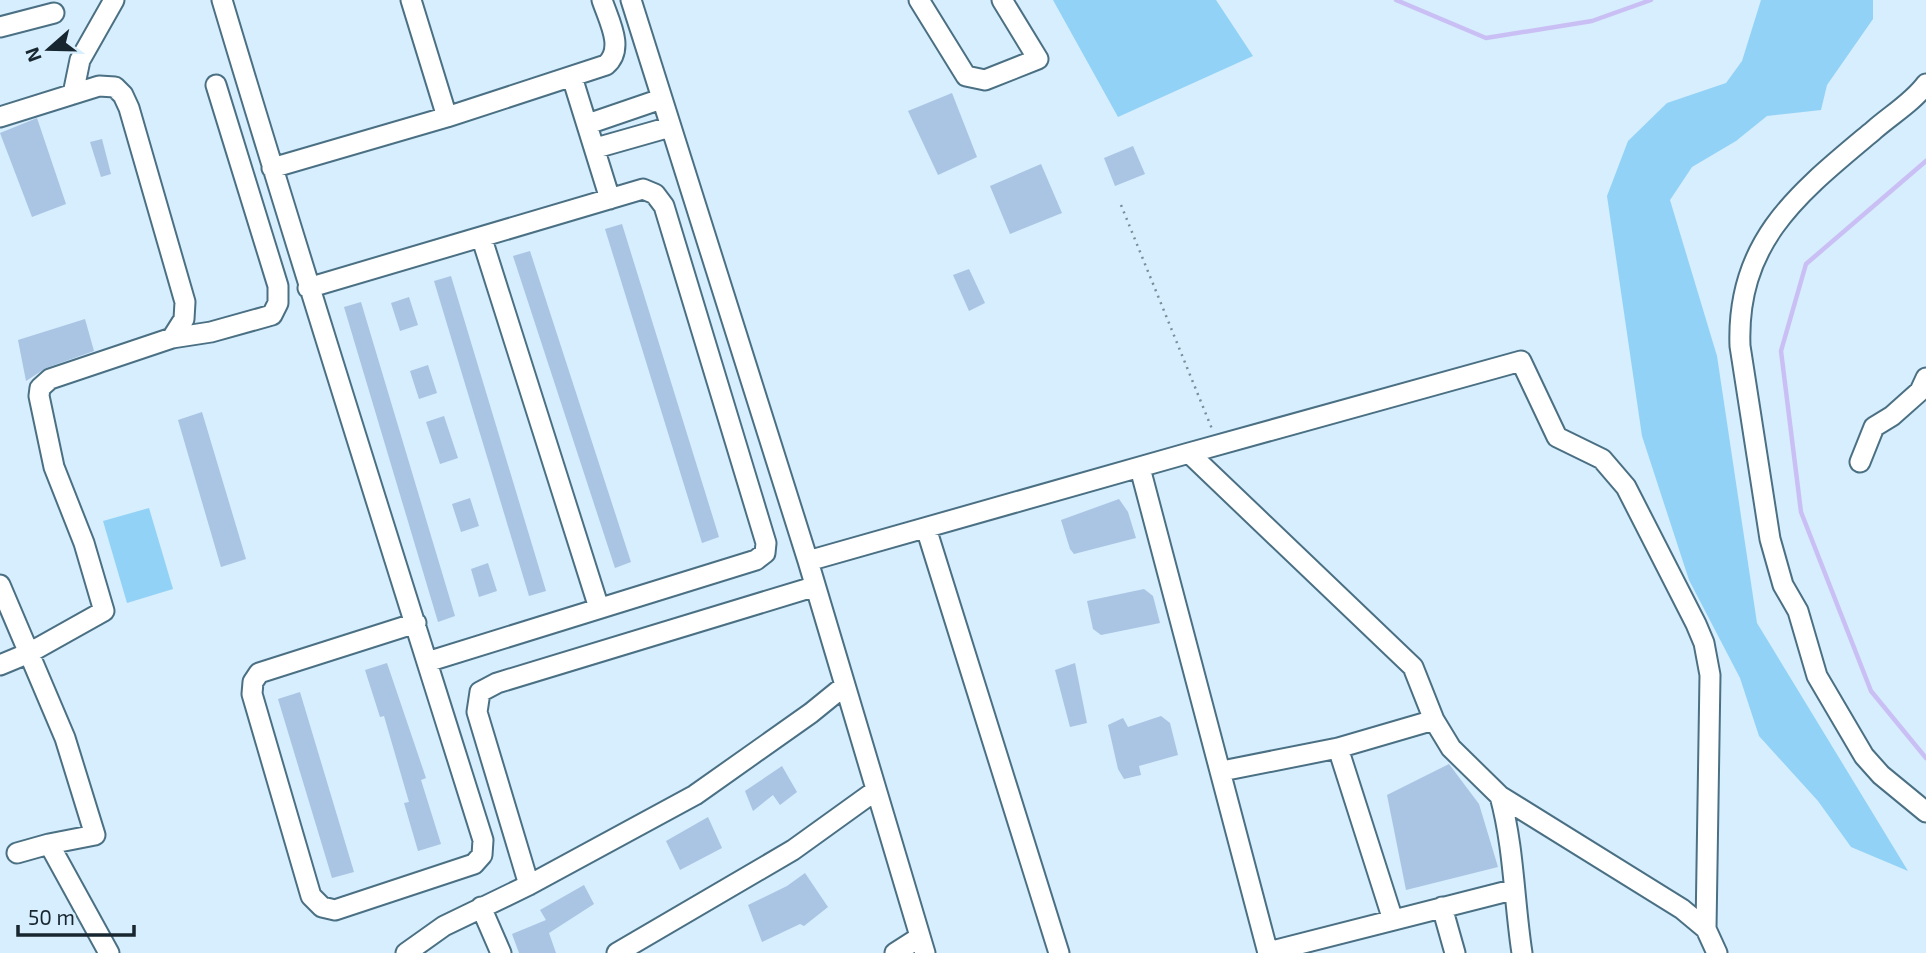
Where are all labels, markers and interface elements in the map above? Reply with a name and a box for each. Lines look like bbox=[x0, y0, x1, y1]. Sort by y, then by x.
north arrow bbox=[14, 14, 84, 84]
text: N bbox=[19, 45, 46, 65]
scale bar bbox=[18, 894, 133, 938]
text: 50 m bbox=[28, 904, 75, 929]

